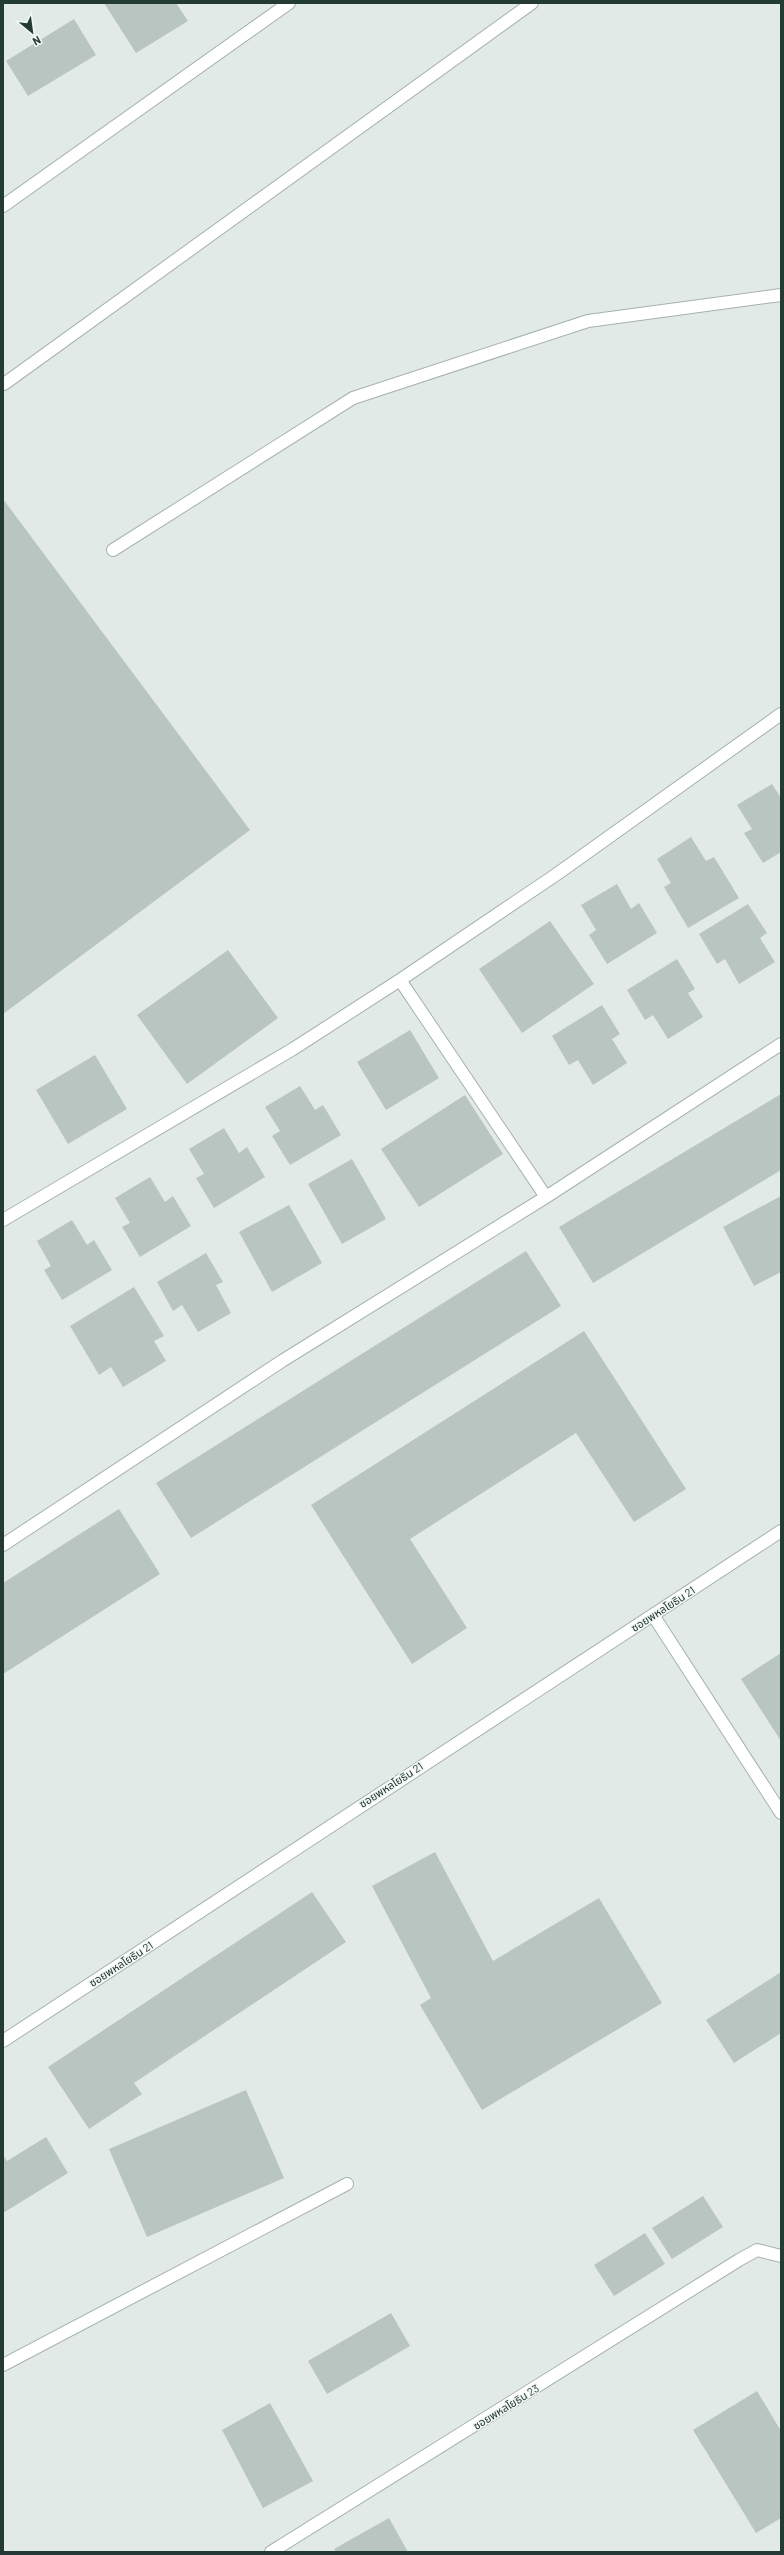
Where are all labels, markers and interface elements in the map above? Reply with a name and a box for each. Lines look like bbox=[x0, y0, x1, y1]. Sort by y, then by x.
north arrow bbox=[12, 12, 52, 52]
text: N bbox=[31, 34, 43, 49]
street label: ซอยพหลโยธิน 21 bbox=[628, 1583, 697, 1634]
street label: ซอยพหลโยธิน 21 bbox=[356, 1759, 425, 1810]
street label: ซอยพหลโยธิน 21 bbox=[86, 1938, 155, 1989]
street label: ซอยพหลโยธิน 23 bbox=[470, 2381, 541, 2432]

